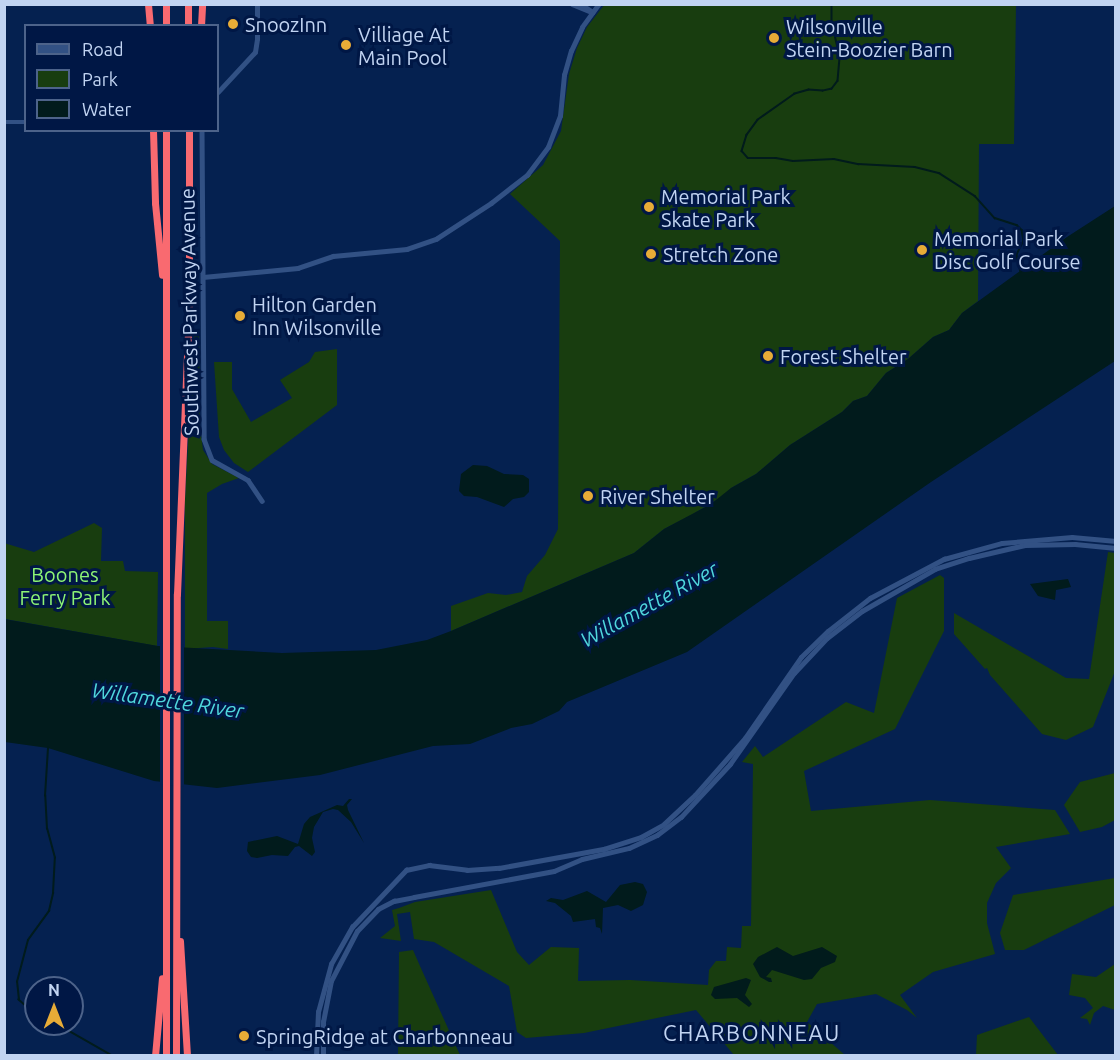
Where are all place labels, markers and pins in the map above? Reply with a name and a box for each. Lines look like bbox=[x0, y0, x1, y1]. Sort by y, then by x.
place label: SnoozInn bbox=[245, 12, 327, 36]
place label: Wilsonville Stein-Boozier Barn bbox=[786, 14, 953, 61]
marker: SnoozInn bbox=[226, 17, 240, 31]
place label: Villiage At Main Pool bbox=[358, 22, 450, 69]
marker: Wilsonville Stein-Boozier Barn bbox=[767, 31, 781, 45]
marker: Villiage At Main Pool bbox=[339, 38, 353, 52]
place label: Memorial Park Skate Park bbox=[661, 184, 791, 231]
marker: Memorial Park Skate Park bbox=[642, 200, 656, 214]
place label: Memorial Park Disc Golf Course bbox=[934, 226, 1081, 273]
place label: Stretch Zone bbox=[663, 242, 778, 266]
marker: Memorial Park Disc Golf Course bbox=[915, 243, 929, 257]
marker: Stretch Zone bbox=[644, 247, 658, 261]
place label: Hilton Garden Inn Wilsonville bbox=[252, 292, 381, 339]
marker: Hilton Garden Inn Wilsonville bbox=[233, 309, 247, 323]
place label: Forest Shelter bbox=[780, 344, 907, 368]
marker: Forest Shelter bbox=[761, 349, 775, 363]
place label: River Shelter bbox=[600, 484, 715, 508]
marker: River Shelter bbox=[581, 489, 595, 503]
place label: SpringRidge at Charbonneau bbox=[256, 1024, 513, 1048]
marker: SpringRidge at Charbonneau bbox=[237, 1029, 251, 1043]

